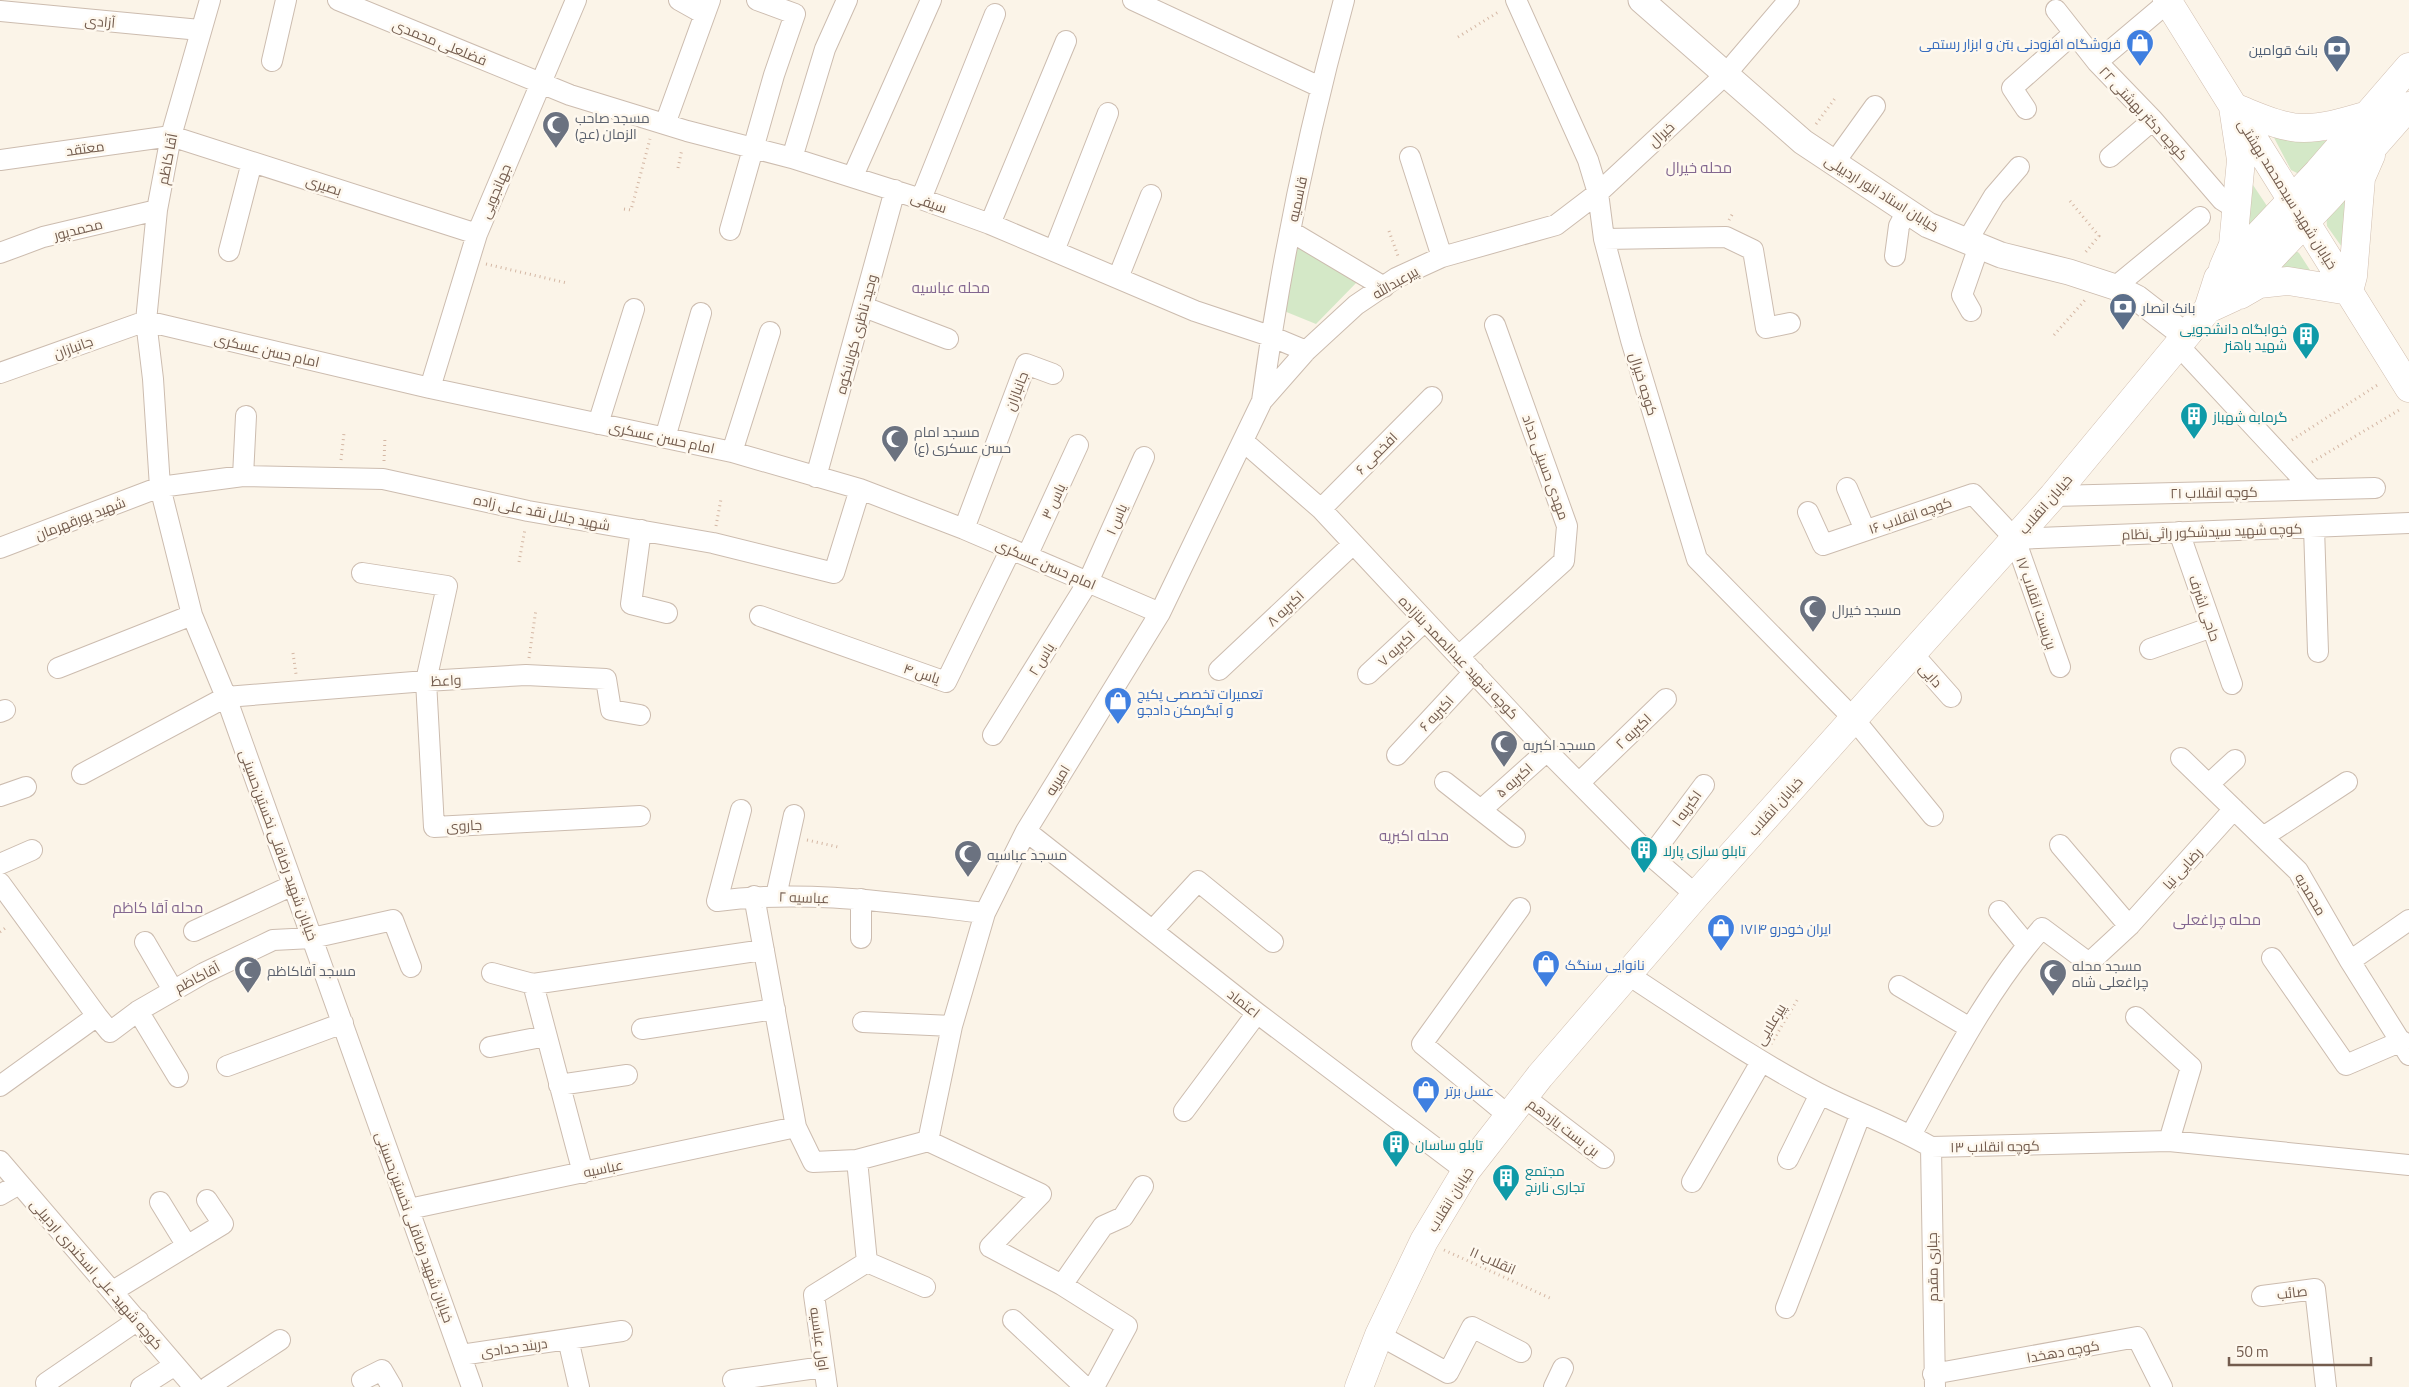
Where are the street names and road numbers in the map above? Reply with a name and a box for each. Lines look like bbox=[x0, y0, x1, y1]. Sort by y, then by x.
street label: آزادی bbox=[84, 9, 116, 33]
street label: فضلعلی محمدی bbox=[390, 13, 490, 71]
street label: کوچه دکتر بهشتی ۲۲ bbox=[2095, 61, 2193, 165]
street label: خیابان شهید سیدمحمد بهشتی bbox=[2233, 115, 2343, 273]
street label: خیرال bbox=[1643, 116, 1679, 152]
street label: آقا کاظم bbox=[152, 131, 182, 187]
street label: معتقد bbox=[64, 135, 106, 161]
street label: خیابان استاد انور اردبیلی bbox=[1821, 149, 1943, 237]
street label: جهانجویی bbox=[474, 160, 516, 222]
street label: بصیری bbox=[303, 169, 345, 201]
street label: قاسمیه bbox=[1282, 174, 1312, 224]
street label: سیفی bbox=[908, 186, 950, 218]
street label: محمدپور bbox=[50, 213, 105, 245]
street label: پیرعبدالله bbox=[1368, 260, 1422, 304]
street label: وحید ناظری کولانکوه bbox=[830, 272, 882, 396]
street label: امام حسن عسکری bbox=[212, 328, 322, 372]
street label: جانبازان bbox=[50, 330, 96, 364]
street label: کوچه خیرال bbox=[1624, 350, 1664, 418]
street label: جانبازان bbox=[999, 368, 1033, 414]
street label: مهدی حسینی حداد bbox=[1517, 411, 1575, 523]
street label: امام حسن عسکری bbox=[607, 416, 717, 458]
street label: افخمی ۶ bbox=[1350, 427, 1402, 479]
street label: خیابان انقلاب bbox=[2013, 469, 2077, 539]
street label: یاس ۳ bbox=[1036, 479, 1071, 522]
street label: کوچه انقلاب ۲۱ bbox=[2170, 481, 2258, 503]
street label: شهید جلال نقد علی زاده bbox=[472, 488, 612, 536]
street label: شهید پورقهرمان bbox=[32, 491, 128, 545]
street label: کوچه انقلاب ۱۶ bbox=[1866, 491, 1954, 539]
street label: یاس ۱ bbox=[1100, 500, 1132, 538]
street label: کوچه شهید سیدشکور راثی‌نظام bbox=[2121, 517, 2303, 545]
street label: امام حسن عسکری bbox=[992, 533, 1100, 595]
street label: بن‌بست انقلاب ۱۷ bbox=[2011, 554, 2063, 652]
street label: حاجی اشرف bbox=[2184, 572, 2226, 644]
street label: اکبریه ۸ bbox=[1262, 585, 1308, 631]
street label: کوچه شهید عبدالصمد بنازاده bbox=[1394, 590, 1524, 724]
street label: اکبریه ۷ bbox=[1373, 625, 1419, 671]
street label: یاس ۲ bbox=[1023, 638, 1059, 680]
street label: یاس ۴ bbox=[901, 657, 943, 689]
street label: دایی bbox=[1914, 658, 1948, 692]
street label: واعظ bbox=[430, 669, 462, 691]
street label: اکبریه ۶ bbox=[1414, 690, 1458, 736]
street label: اکبریه ۲ bbox=[1610, 708, 1656, 754]
street label: خیابان شهید رضاقلی نخستین‌حسینی bbox=[235, 746, 323, 944]
street label: اکبریه ۵ bbox=[1491, 758, 1537, 802]
street label: امیریه bbox=[1039, 760, 1075, 800]
street label: خیابان انقلاب bbox=[1743, 772, 1807, 840]
street label: اکبریه ۱ bbox=[1666, 786, 1706, 830]
street label: جاروی bbox=[446, 814, 482, 836]
street label: رضایی نیا bbox=[2157, 842, 2207, 894]
street label: محمدیه bbox=[2290, 869, 2332, 919]
street label: عباسیه ۲ bbox=[778, 886, 830, 908]
street label: آقاکاظم bbox=[170, 956, 224, 998]
street label: اعتماد bbox=[1223, 983, 1265, 1023]
street label: پیرعلایی bbox=[1749, 999, 1791, 1049]
street label: بن بست یازدهم bbox=[1524, 1093, 1604, 1161]
street label: خیابان شهید رضاقلی نخستین‌حسینی bbox=[371, 1128, 459, 1326]
street label: کوچه انقلاب ۱۳ bbox=[1950, 1135, 2040, 1157]
street label: عباسیه bbox=[581, 1154, 625, 1182]
street label: خیابان انقلاب bbox=[1422, 1162, 1478, 1236]
street label: کوچه شهید علی اسکندری اردبیلی bbox=[26, 1194, 168, 1354]
street label: جباری مقدم bbox=[1921, 1232, 1943, 1302]
street label: انقلاب ۱۱ bbox=[1467, 1241, 1519, 1279]
street label: صائب bbox=[2275, 1280, 2309, 1304]
street label: اول عباسیه bbox=[805, 1306, 835, 1372]
street label: دربند حدادی bbox=[479, 1332, 549, 1362]
street label: کوچه دهخدا bbox=[2025, 1334, 2101, 1368]

